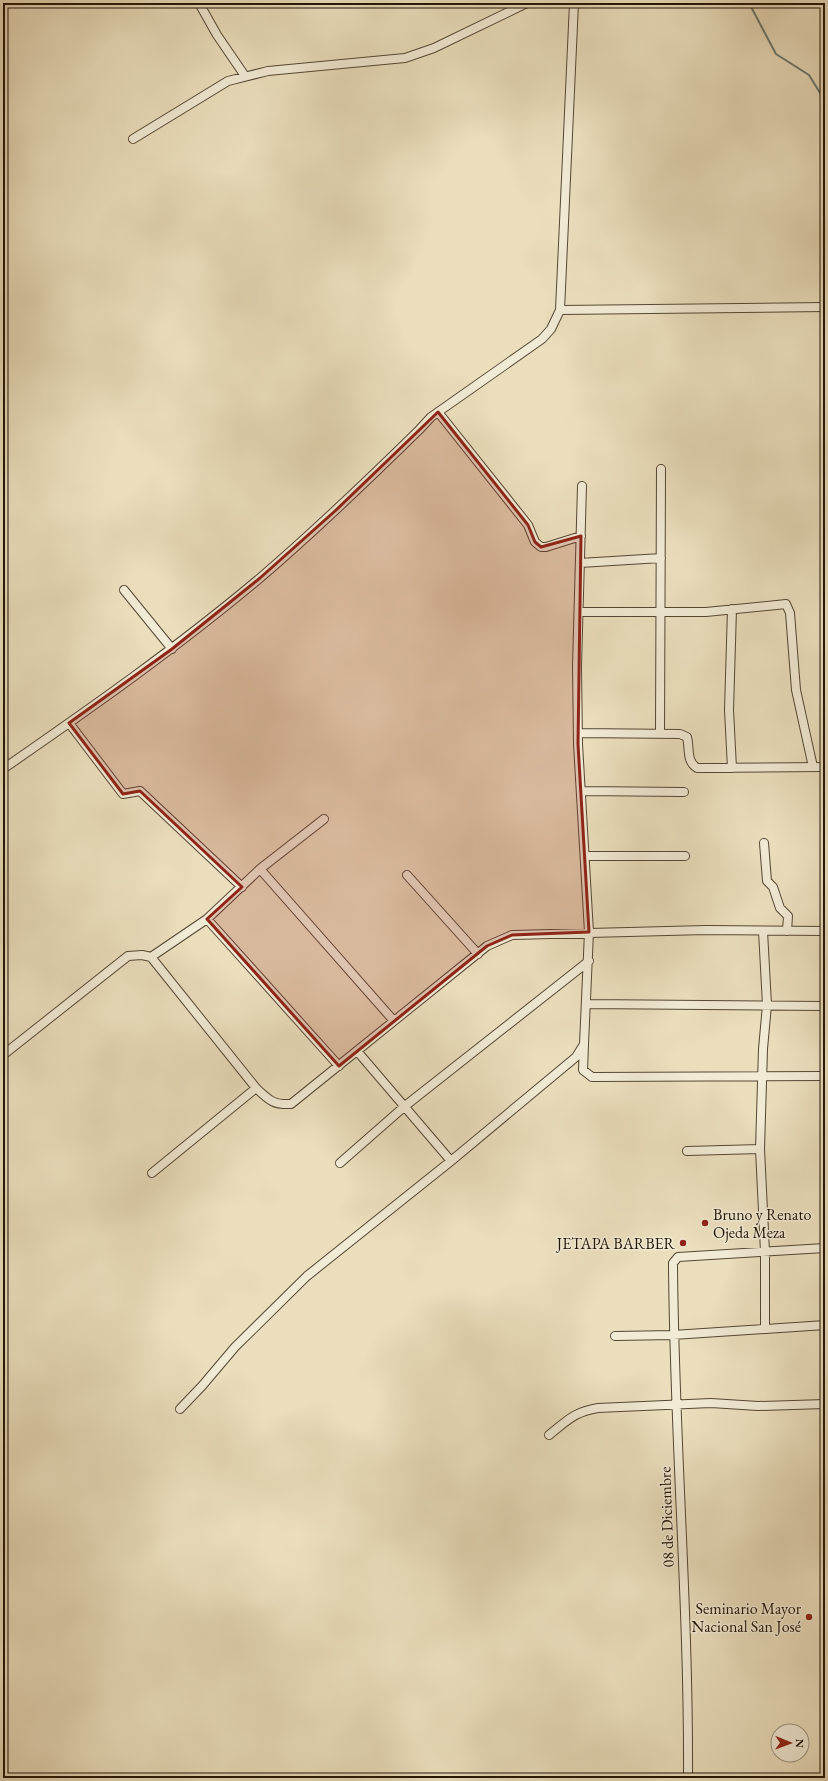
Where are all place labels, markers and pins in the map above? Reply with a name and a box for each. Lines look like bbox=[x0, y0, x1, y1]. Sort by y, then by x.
place label: Bruno y Renato Ojeda Meza bbox=[713, 1204, 811, 1243]
marker: Bruno y Renato Ojeda Meza bbox=[700, 1218, 710, 1228]
place label: JETAPA BARBER bbox=[555, 1233, 676, 1254]
marker: JETAPA BARBER bbox=[678, 1238, 688, 1248]
place label: Seminario Mayor Nacional San José bbox=[691, 1598, 802, 1637]
marker: Seminario Mayor Nacional San José bbox=[804, 1612, 814, 1622]

